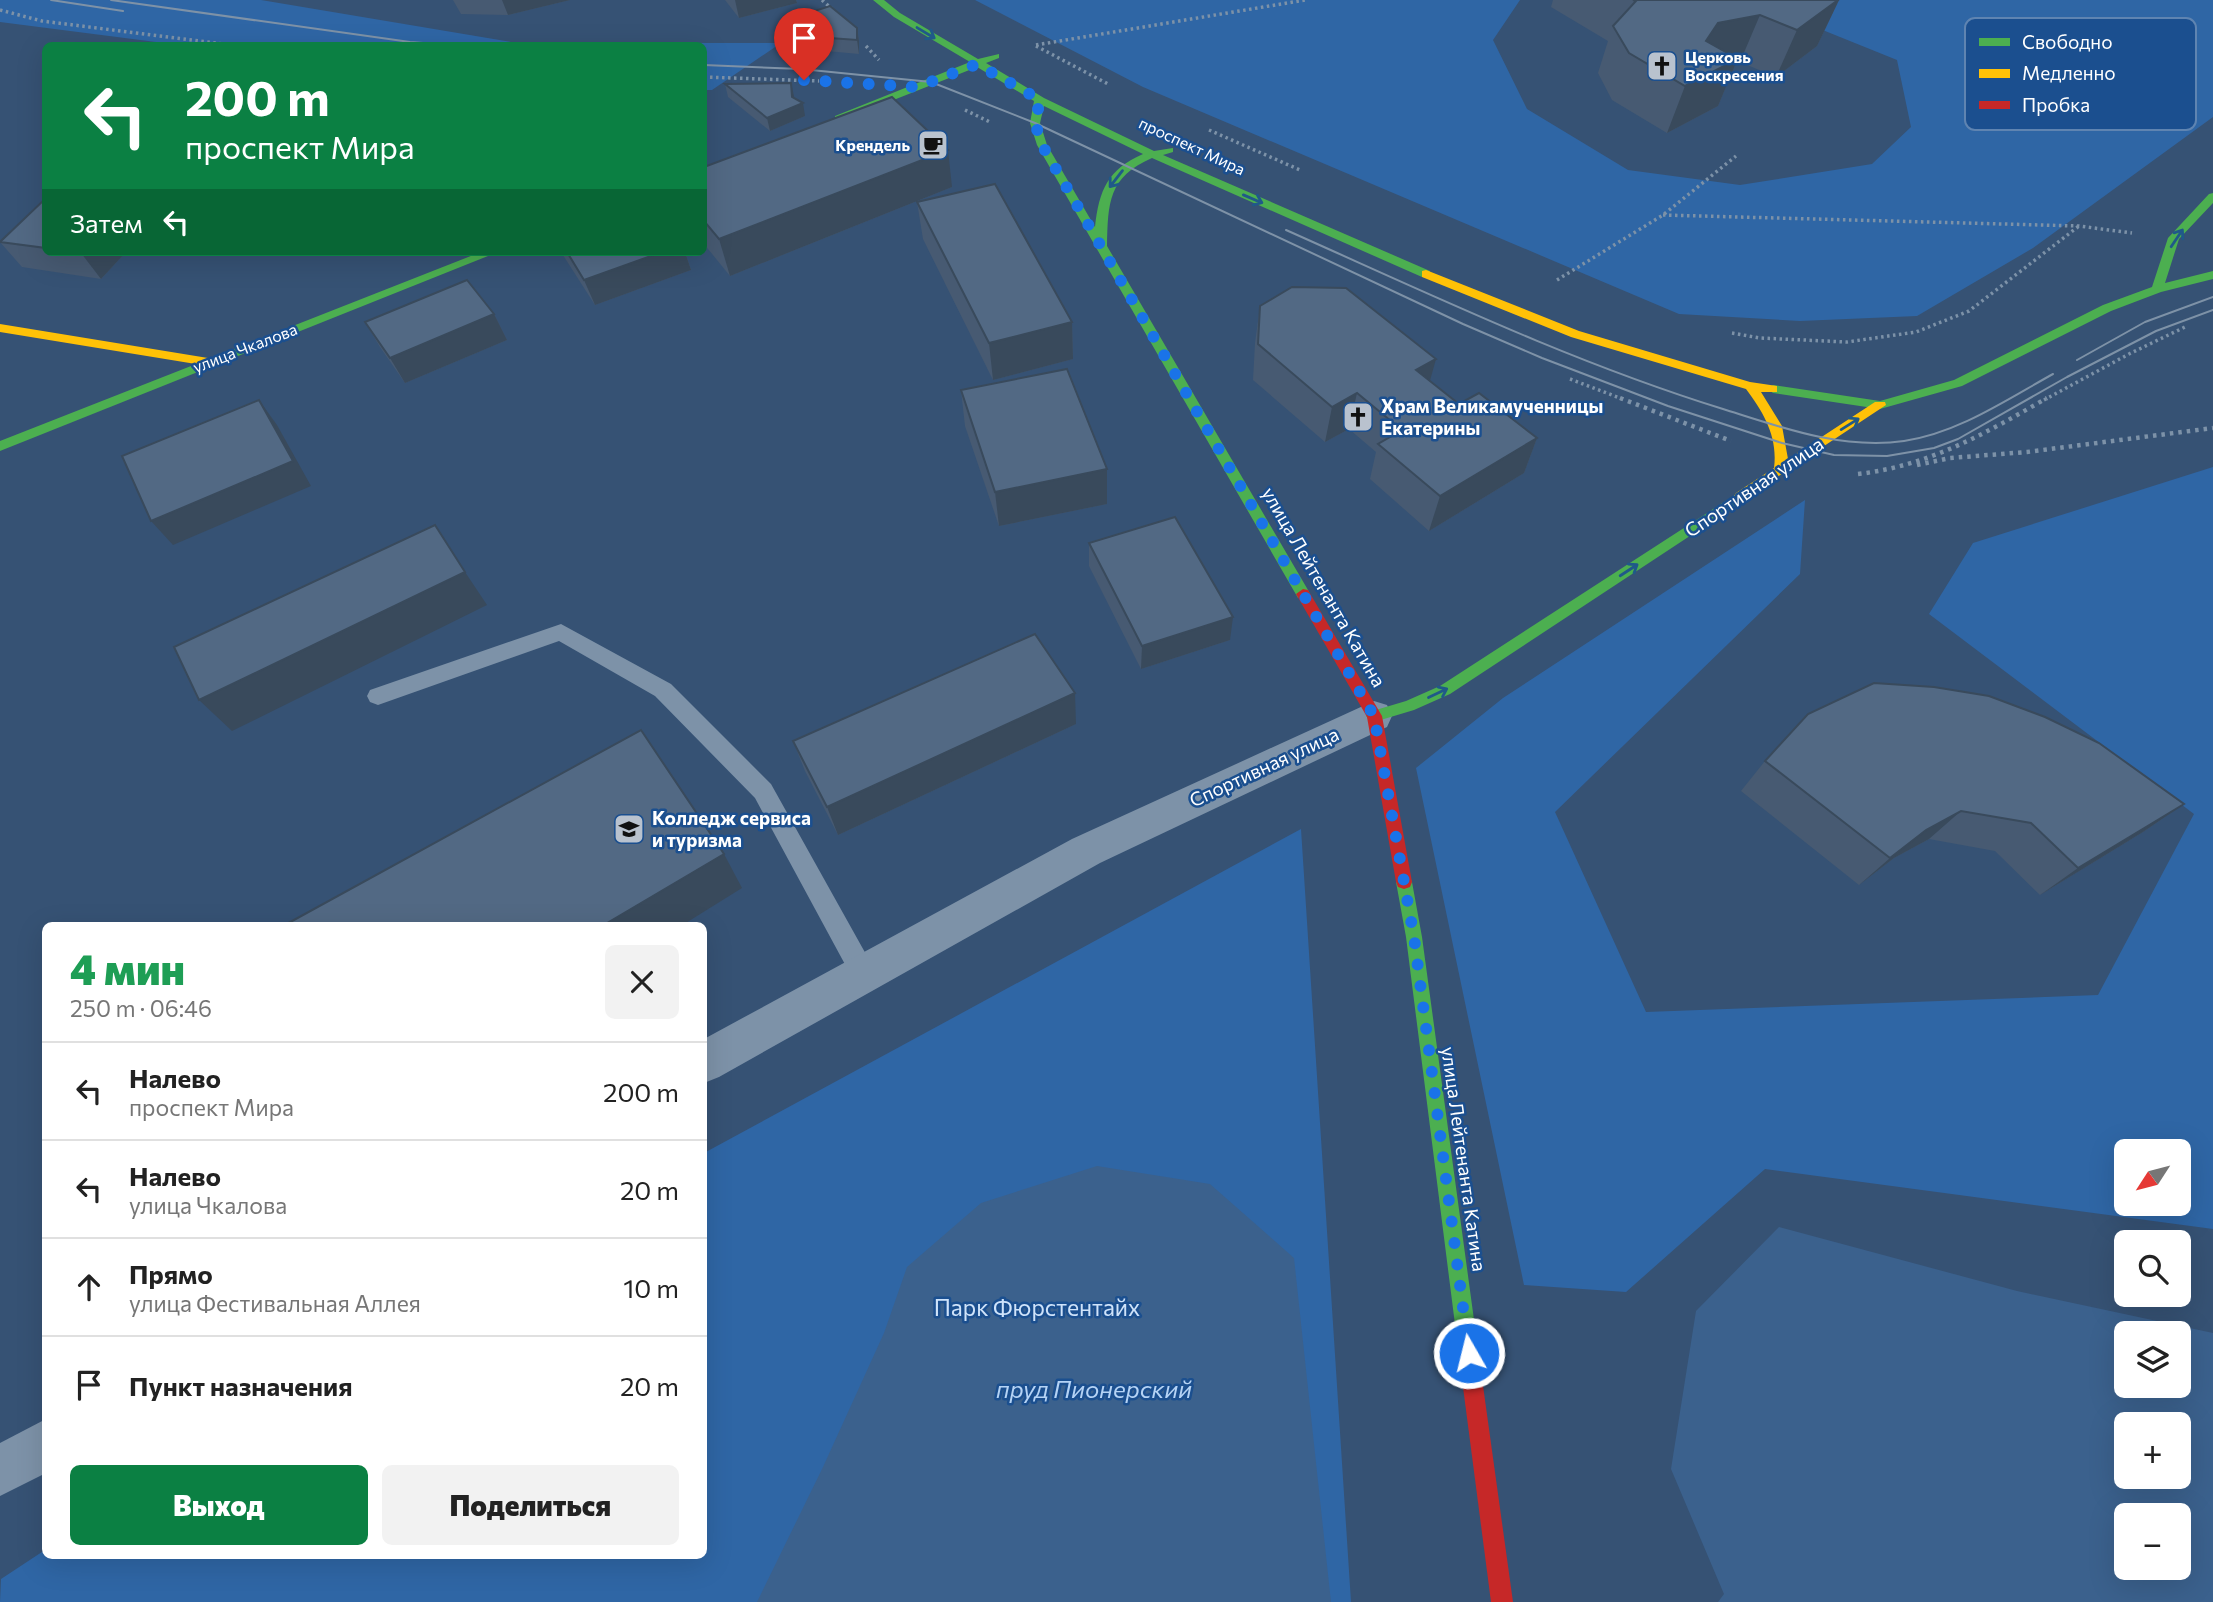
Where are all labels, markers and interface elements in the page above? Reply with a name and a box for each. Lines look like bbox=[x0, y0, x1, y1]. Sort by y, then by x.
pin bbox=[774, 8, 834, 80]
legend bbox=[1965, 18, 2196, 130]
icon: arrive bbox=[785, 19, 823, 57]
one-way arrow bbox=[916, 26, 936, 40]
text: Свободно bbox=[2022, 30, 2112, 53]
place label: Церковь Воскресения bbox=[1685, 47, 1784, 84]
church icon: Церковь Воскресения bbox=[1645, 49, 1679, 83]
text: Медленно bbox=[2022, 61, 2116, 84]
text: 200 m bbox=[185, 66, 330, 126]
icon: left bbox=[70, 70, 161, 161]
text: Пробка bbox=[2022, 93, 2090, 116]
street label: проспект Мира bbox=[1136, 113, 1248, 178]
text: проспект Мира bbox=[185, 126, 415, 166]
cafe icon: Крендель bbox=[916, 128, 950, 162]
place label: Крендель bbox=[835, 135, 910, 154]
one-way arrow bbox=[1109, 169, 1124, 187]
one-way arrow bbox=[1241, 193, 1263, 206]
icon: left bbox=[157, 203, 195, 241]
text: Затем bbox=[70, 207, 143, 238]
one-way arrow bbox=[2169, 229, 2184, 248]
street label: улица Чкалова bbox=[190, 319, 300, 376]
place label: Храм Великамученницы Екатерины bbox=[1381, 394, 1603, 439]
church icon: Храм Великамученницы Екатерины bbox=[1341, 400, 1375, 434]
one-way arrow bbox=[1840, 416, 1860, 430]
street label: Спортивная улица bbox=[1680, 432, 1827, 542]
street label: улица Лейтенанта Катина bbox=[1258, 483, 1391, 691]
one-way arrow bbox=[1619, 562, 1638, 577]
one-way arrow bbox=[1427, 686, 1448, 699]
street label: Спортивная улица bbox=[1185, 722, 1342, 811]
place label: Колледж сервиса и туризма bbox=[652, 806, 811, 851]
school or university icon: Колледж сервиса и туризма bbox=[612, 812, 646, 846]
text: 4 мин bbox=[70, 942, 185, 994]
button: close bbox=[605, 945, 679, 1019]
text: 250 m · 06:46 bbox=[70, 994, 212, 1022]
street label: улица Лейтенанта Катина bbox=[1437, 1045, 1492, 1273]
text: Налево bbox=[129, 1062, 221, 1093]
icon: left bbox=[70, 1072, 108, 1110]
text: 200 m bbox=[603, 1076, 679, 1107]
text: проспект Мира bbox=[129, 1093, 294, 1121]
north arrow bbox=[2114, 1139, 2191, 1216]
map controls bbox=[2114, 1139, 2191, 1580]
text: Налево bbox=[129, 1160, 221, 1191]
icon: left bbox=[70, 1170, 108, 1208]
text: 20 m bbox=[620, 1174, 679, 1205]
text: улица Чкалова bbox=[129, 1191, 287, 1219]
button: search bbox=[2114, 1230, 2191, 1307]
text: Прямо bbox=[129, 1258, 213, 1289]
icon: ahead bbox=[70, 1268, 108, 1306]
text: 10 m bbox=[623, 1272, 679, 1303]
text: улица Фестивальная Аллея bbox=[129, 1289, 421, 1317]
park label: Парк Фюрстентайх bbox=[934, 1293, 1140, 1321]
position arrow bbox=[1432, 1316, 1506, 1390]
button: layers bbox=[2114, 1321, 2191, 1398]
icon: arrive bbox=[70, 1366, 108, 1404]
text: Пункт назначения bbox=[129, 1370, 353, 1401]
text: 20 m bbox=[620, 1370, 679, 1401]
water label: пруд Пионерский bbox=[996, 1374, 1192, 1403]
button: + bbox=[2114, 1412, 2191, 1489]
button: Выход bbox=[70, 1465, 368, 1545]
button: Поделиться bbox=[382, 1465, 679, 1545]
button: − bbox=[2114, 1503, 2191, 1580]

